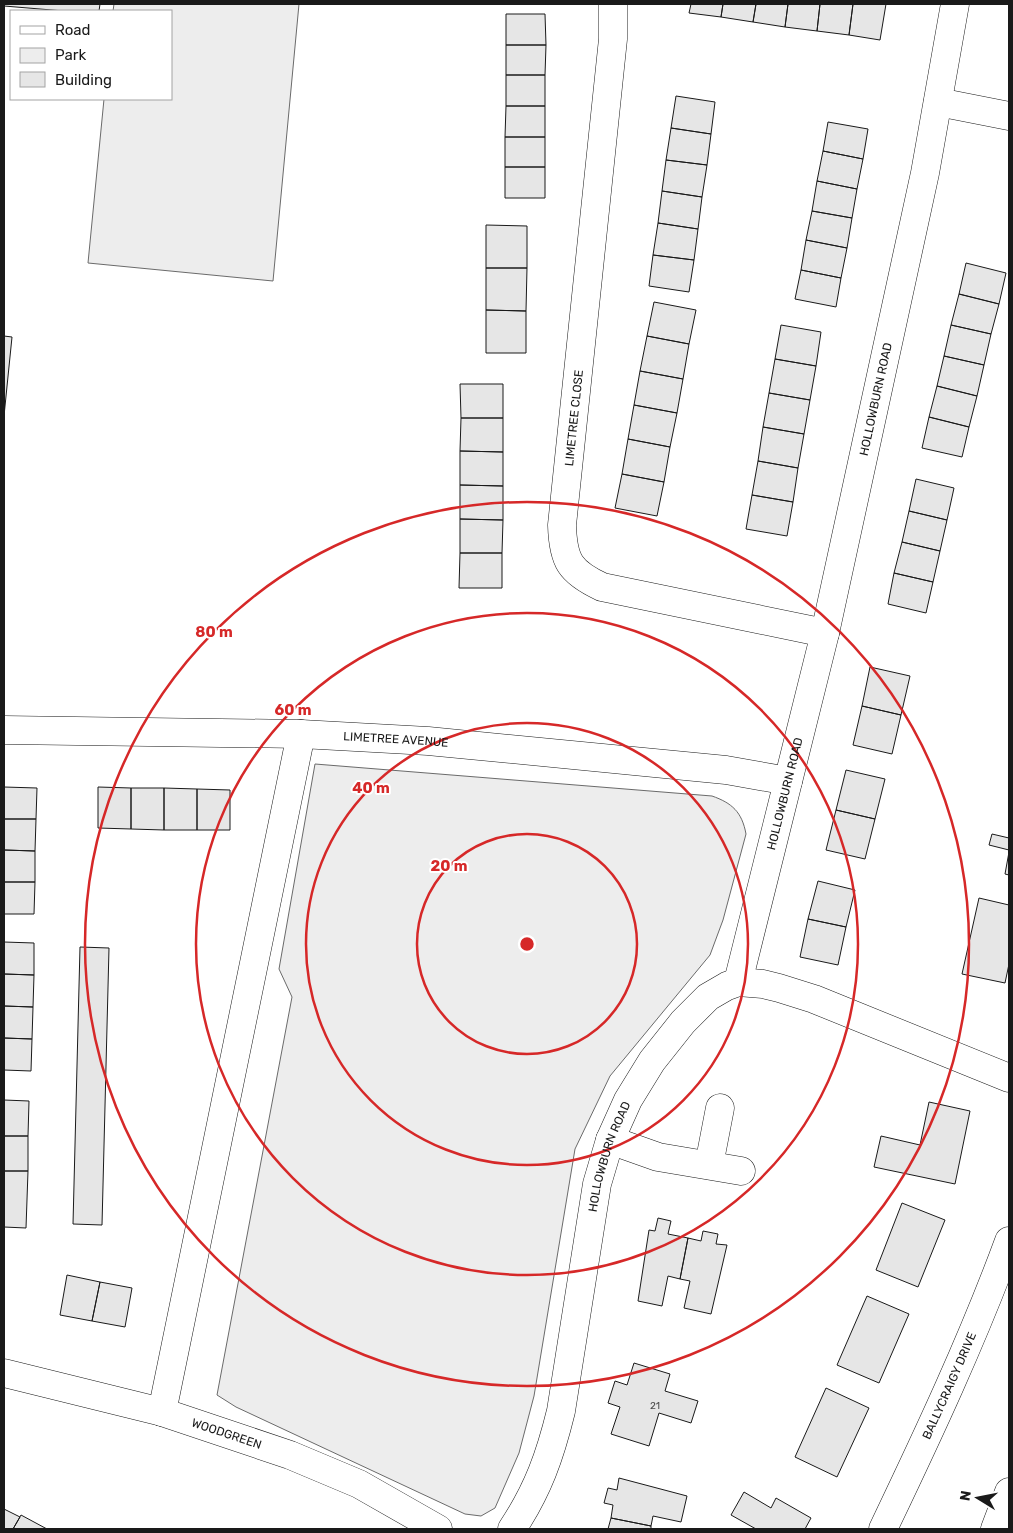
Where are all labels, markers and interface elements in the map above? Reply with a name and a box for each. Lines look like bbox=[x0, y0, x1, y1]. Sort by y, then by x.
legend bbox=[10, 10, 172, 100]
text: Road bbox=[55, 21, 91, 39]
text: Park bbox=[55, 46, 86, 64]
text: Building bbox=[55, 71, 112, 89]
street label: HOLLOWBURN ROAD bbox=[857, 341, 895, 457]
street label: LIMETREE CLOSE bbox=[562, 369, 586, 467]
text: 80 m bbox=[195, 623, 233, 641]
text: 60 m bbox=[275, 701, 311, 719]
street label: LIMETREE AVENUE bbox=[343, 729, 449, 750]
street label: HOLLOWBURN ROAD bbox=[764, 736, 806, 852]
text: 40 m bbox=[352, 779, 390, 797]
text: 20 m bbox=[431, 857, 467, 875]
centre of rings bbox=[518, 935, 536, 953]
street label: HOLLOWBURN ROAD bbox=[586, 1099, 633, 1213]
street label: BALLYCRAIGY DRIVE bbox=[919, 1330, 979, 1441]
house number: 21 bbox=[650, 1400, 660, 1412]
street label: WOODGREEN bbox=[190, 1415, 264, 1452]
north arrow bbox=[953, 1473, 1003, 1523]
text: N bbox=[956, 1489, 975, 1502]

